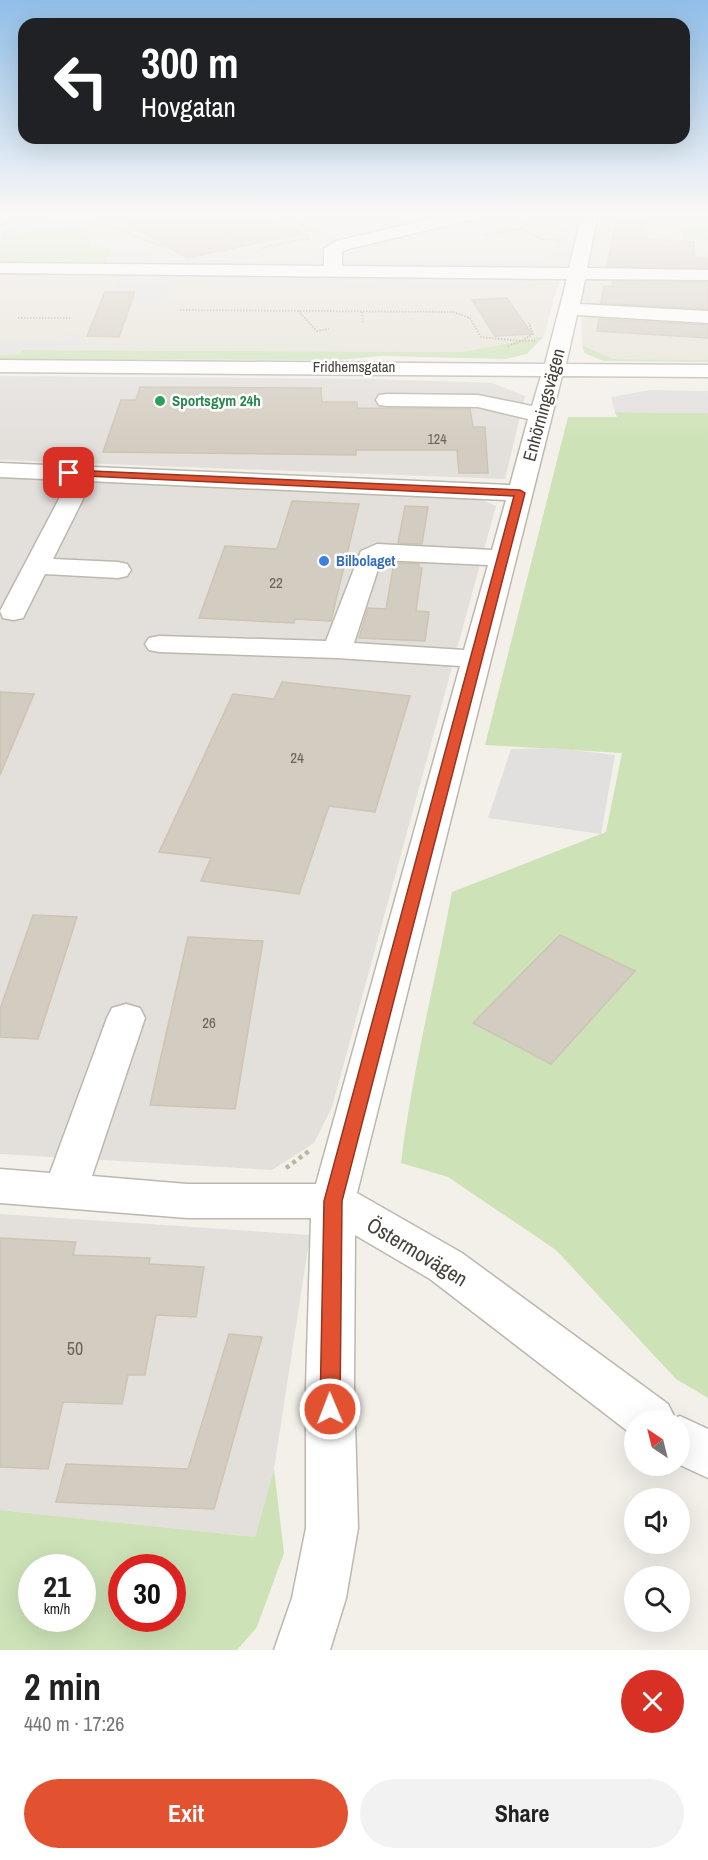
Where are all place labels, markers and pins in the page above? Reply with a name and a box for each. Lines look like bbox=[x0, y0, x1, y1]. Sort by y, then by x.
place label: Sportsgym 24h bbox=[172, 390, 261, 411]
marker: Sportsgym 24h bbox=[153, 394, 167, 408]
pin bbox=[43, 447, 94, 498]
place label: Bilbolaget bbox=[336, 550, 395, 571]
marker: Bilbolaget bbox=[317, 554, 331, 568]

